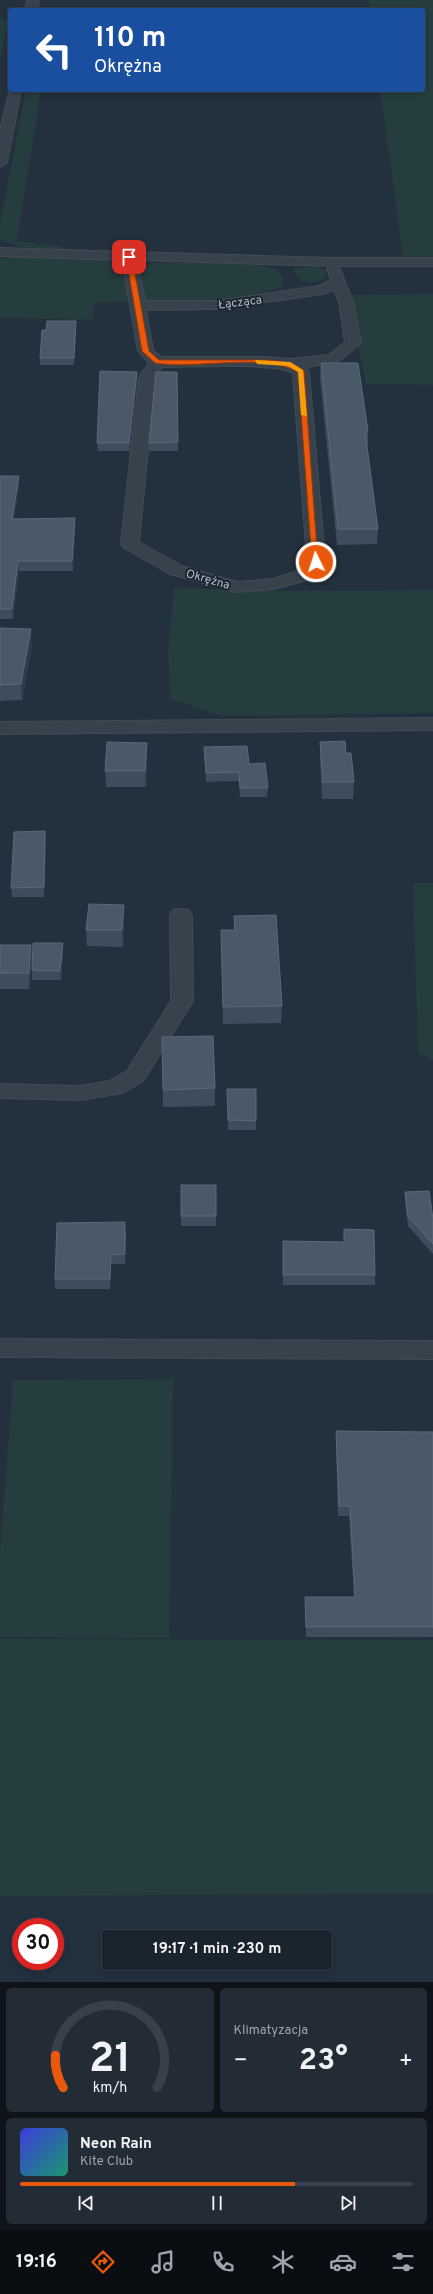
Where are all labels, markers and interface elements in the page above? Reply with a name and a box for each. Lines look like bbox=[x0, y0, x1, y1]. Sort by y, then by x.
text: 110 m bbox=[94, 21, 166, 57]
icon: left bbox=[28, 24, 80, 76]
text: Okrężna bbox=[94, 56, 162, 79]
pin bbox=[112, 240, 146, 274]
icon: arrive bbox=[118, 246, 140, 268]
street label: Łącząca bbox=[217, 292, 263, 314]
position arrow bbox=[295, 541, 337, 583]
street label: Okrężna bbox=[184, 566, 232, 594]
speed limit sign: 30 bbox=[12, 1918, 64, 1970]
text: 19:17 · 1 min · 230 m bbox=[153, 1940, 281, 1959]
text: Klimatyzacja bbox=[234, 2023, 308, 2039]
text: 21 bbox=[89, 2034, 131, 2087]
text: 23° bbox=[299, 2043, 348, 2080]
text: − bbox=[234, 2048, 248, 2075]
text: + bbox=[399, 2048, 413, 2075]
text: km/h bbox=[92, 2079, 127, 2097]
text: Neon Rain bbox=[80, 2135, 152, 2154]
text: Kite Club bbox=[80, 2154, 133, 2170]
icon: previous bbox=[75, 2192, 97, 2214]
icon: pause bbox=[206, 2192, 228, 2214]
icon: next bbox=[337, 2192, 359, 2214]
icon: directions bbox=[89, 2248, 117, 2276]
icon: music bbox=[149, 2248, 177, 2276]
icon: phone bbox=[209, 2248, 237, 2276]
icon: climate bbox=[269, 2248, 297, 2276]
icon: car bbox=[329, 2248, 357, 2276]
icon: filters bbox=[389, 2248, 417, 2276]
text: 19:16 bbox=[16, 2251, 57, 2274]

